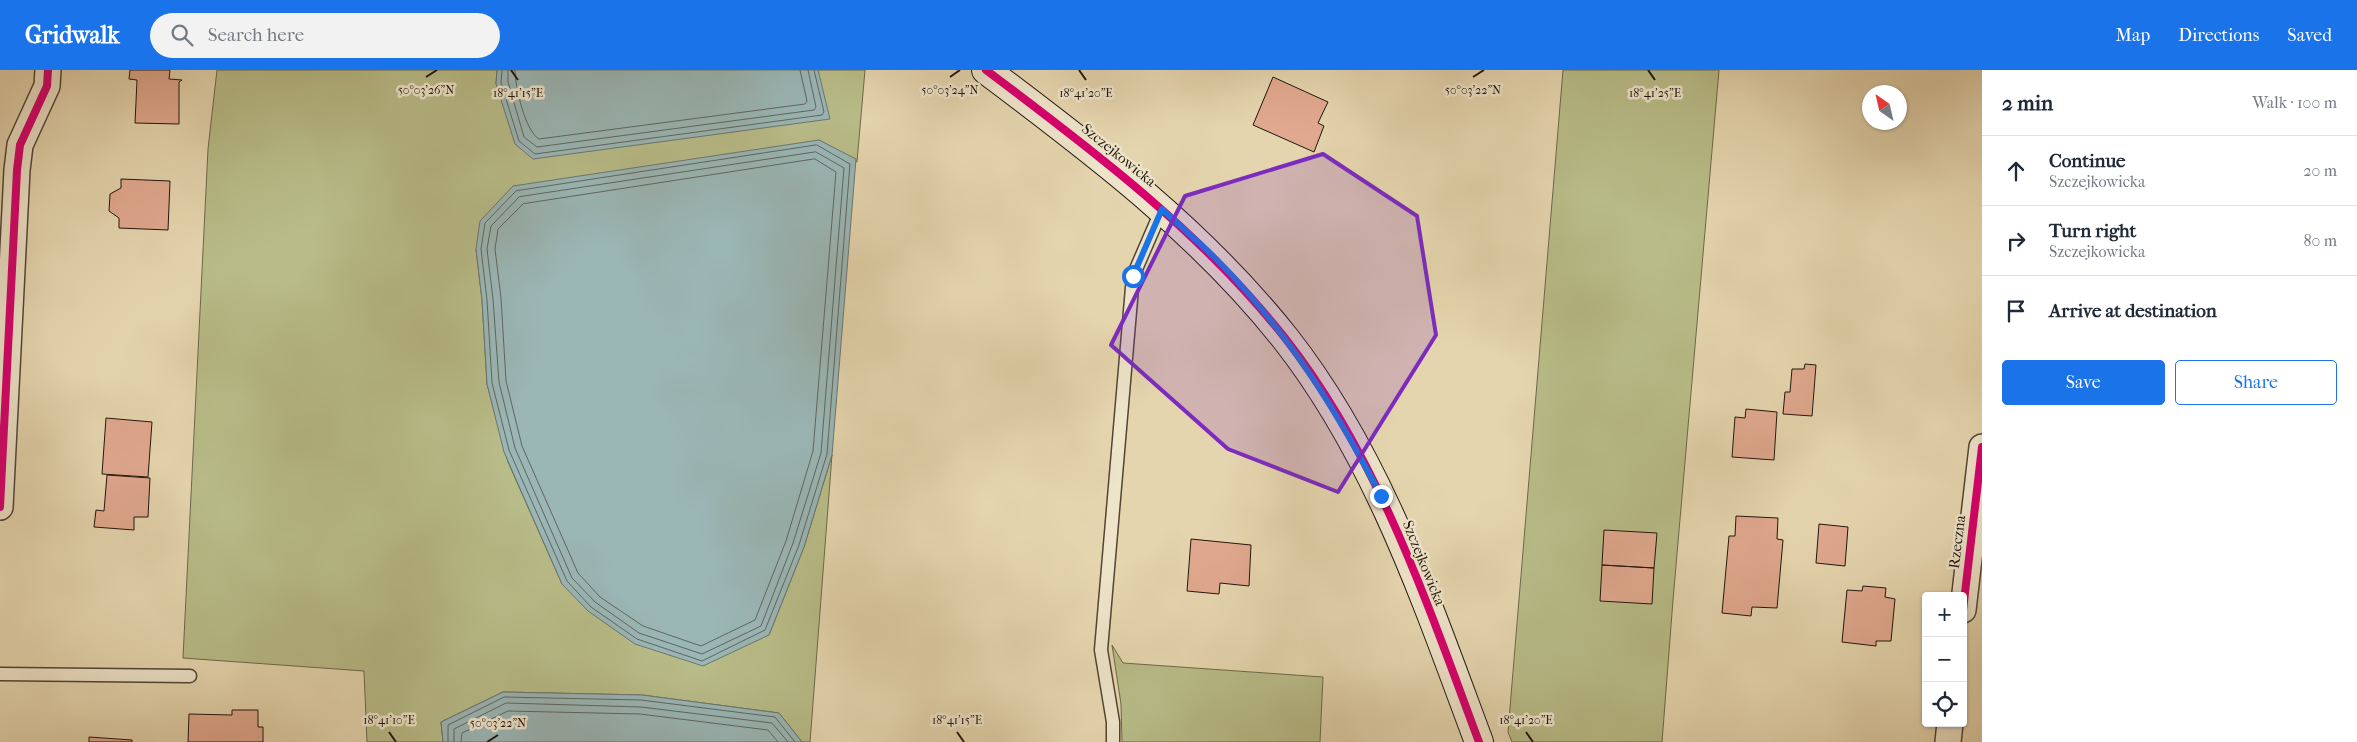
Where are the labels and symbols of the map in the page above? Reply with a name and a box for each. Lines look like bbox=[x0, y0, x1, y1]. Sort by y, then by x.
text: 50°03'26"N bbox=[398, 83, 454, 97]
text: 50°03'24"N bbox=[921, 83, 979, 97]
text: 50°03'22"N bbox=[1445, 83, 1501, 97]
north arrow bbox=[1862, 85, 1907, 130]
text: 18°41'15"E bbox=[493, 86, 543, 100]
text: 18°41'20"E bbox=[1059, 86, 1113, 100]
text: 18°41'25"E bbox=[1629, 86, 1681, 100]
street label: Szczejkowicka bbox=[1078, 120, 1161, 191]
route start bbox=[1122, 265, 1145, 288]
route end bbox=[1370, 485, 1393, 508]
street label: Rzeczna bbox=[1945, 513, 1969, 570]
street label: Szczejkowicka bbox=[1399, 518, 1450, 609]
text: 18°41'10"E bbox=[363, 713, 415, 727]
text: 18°41'15"E bbox=[932, 713, 982, 727]
text: 18°41'20"E bbox=[1499, 713, 1553, 727]
text: 50°03'22"N bbox=[470, 716, 526, 730]

